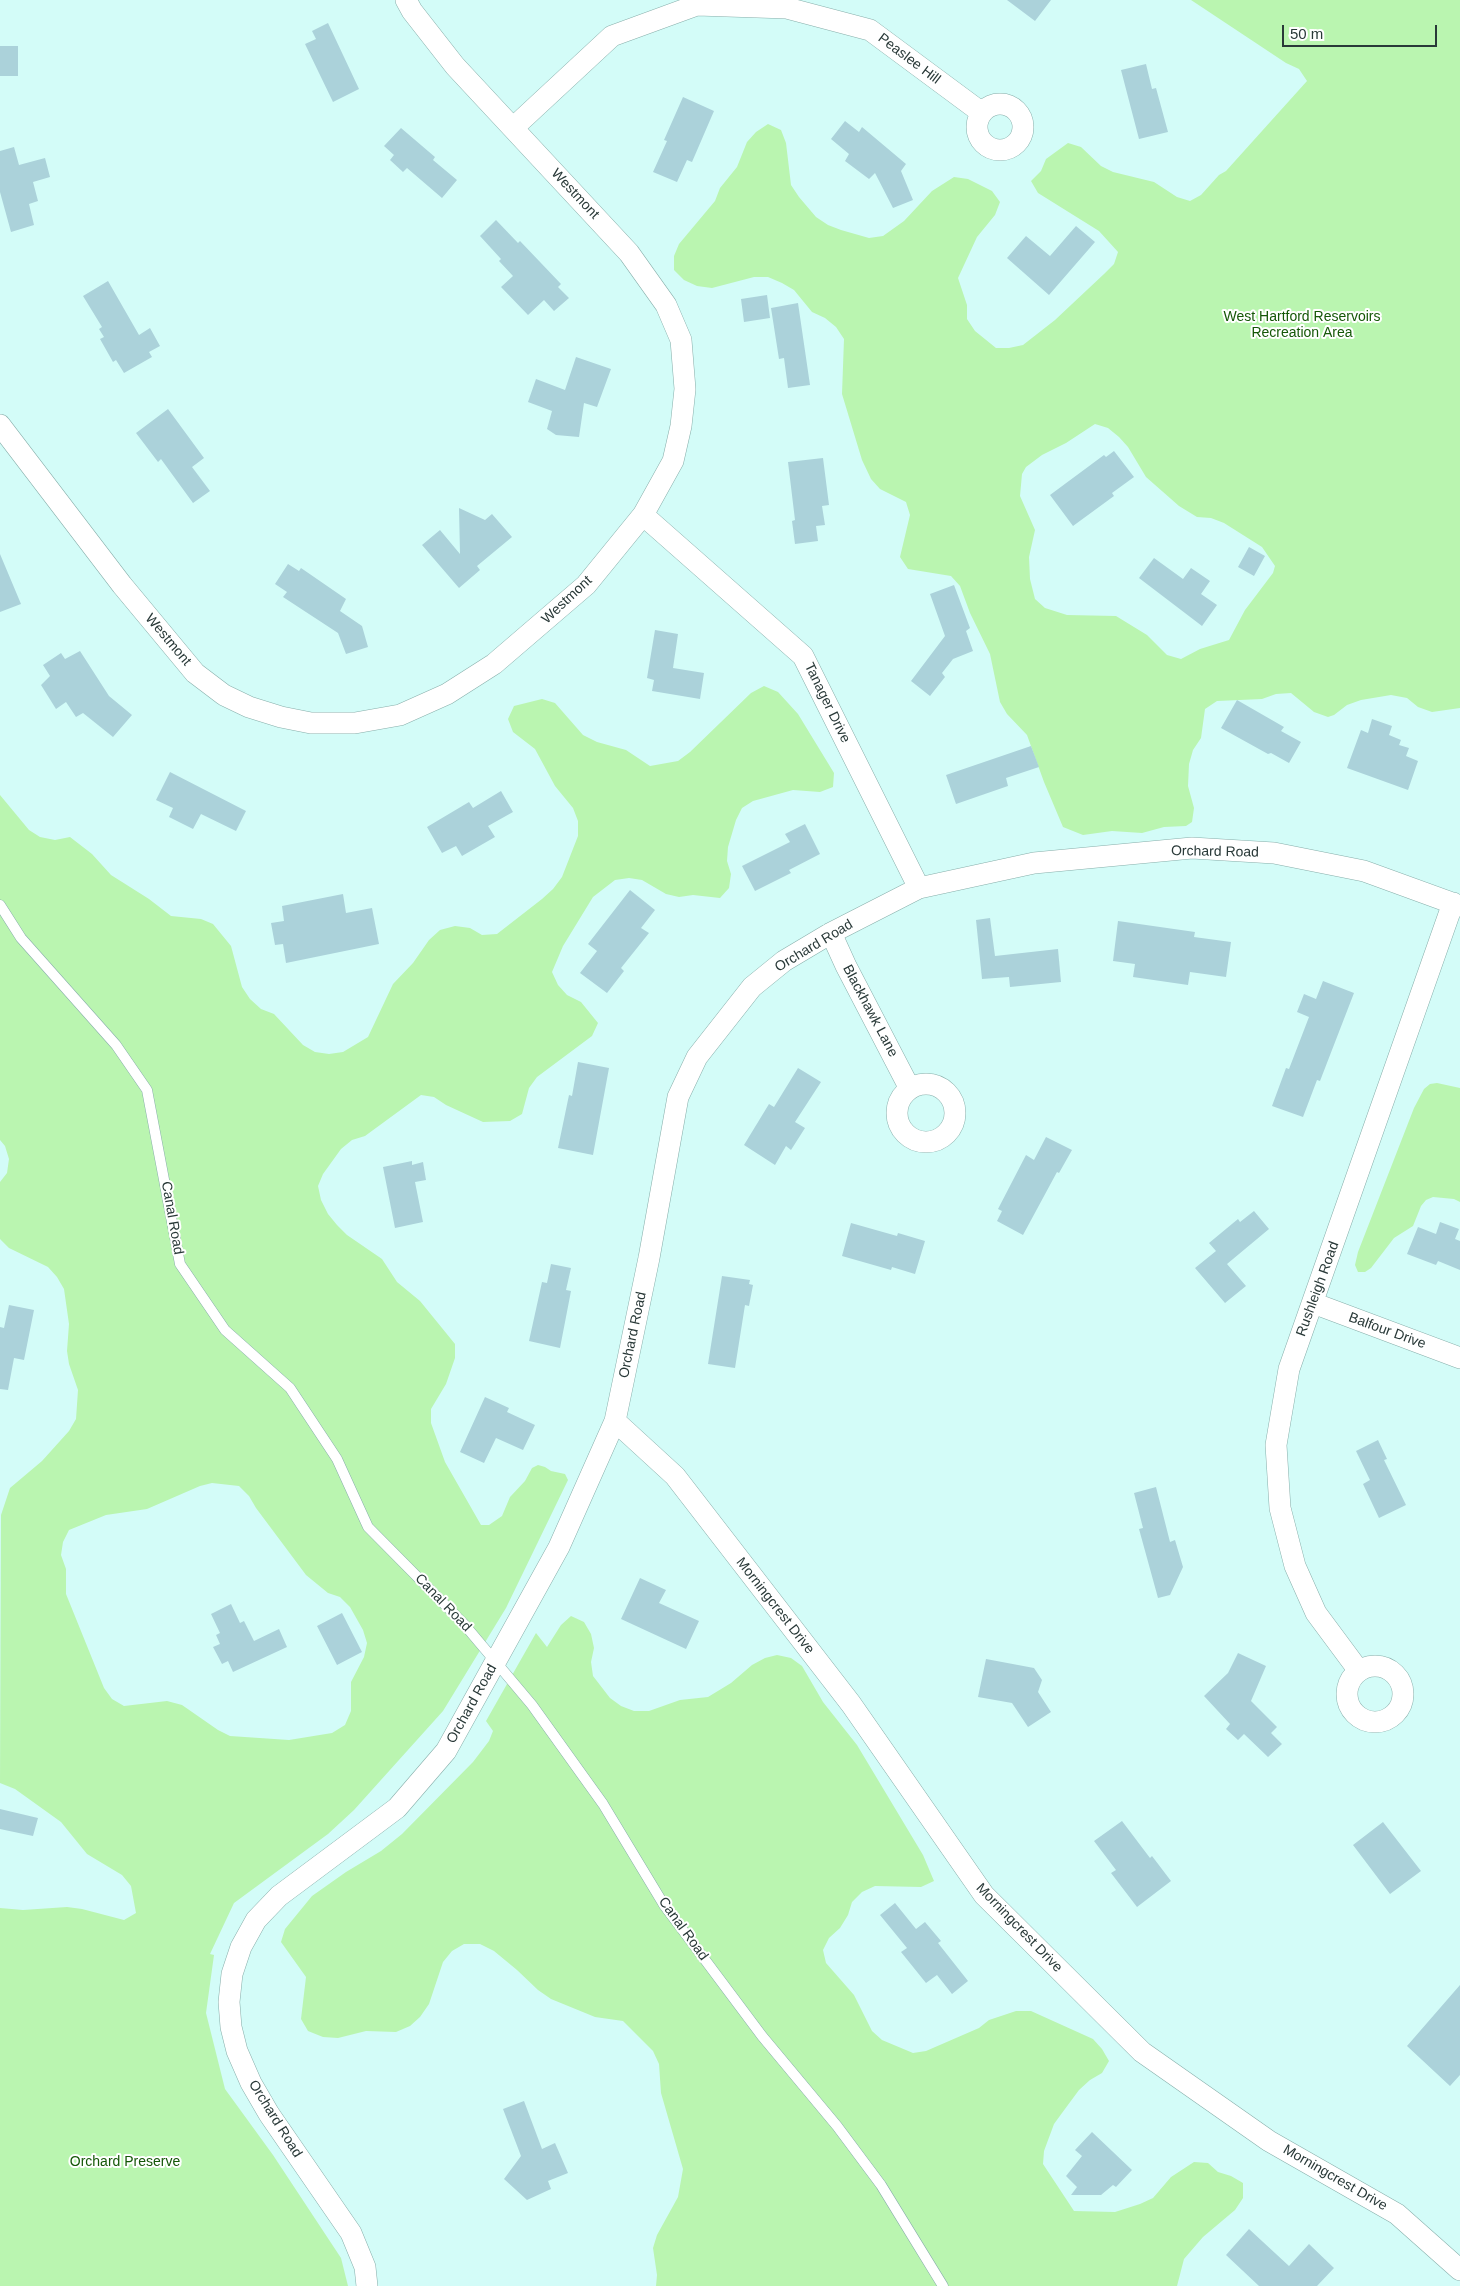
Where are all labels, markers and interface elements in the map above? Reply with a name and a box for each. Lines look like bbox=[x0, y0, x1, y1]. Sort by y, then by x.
scale bar bbox=[1285, 15, 1440, 47]
text: 50 m bbox=[1290, 25, 1323, 42]
street label: Peaslee Hill bbox=[874, 30, 944, 88]
street label: Westmont bbox=[547, 165, 603, 223]
park label: West Hartford Reservoirs Recreation Area bbox=[1224, 309, 1380, 342]
street label: Westmont bbox=[538, 572, 596, 628]
street label: Westmont bbox=[141, 611, 195, 669]
street label: Tanager Drive bbox=[800, 660, 854, 746]
street label: Orchard Road bbox=[1171, 843, 1259, 861]
street label: Orchard Road bbox=[772, 916, 856, 976]
street label: Blackhawk Lane bbox=[839, 962, 901, 1060]
street label: Canal Road bbox=[157, 1180, 187, 1256]
street label: Rushleigh Road bbox=[1293, 1239, 1343, 1339]
street label: Orchard Road bbox=[616, 1290, 650, 1380]
street label: Balfour Drive bbox=[1346, 1309, 1428, 1353]
street label: Morningcrest Drive bbox=[732, 1555, 818, 1657]
street label: Canal Road bbox=[411, 1571, 475, 1635]
street label: Orchard Road bbox=[443, 1661, 501, 1747]
street label: Morningcrest Drive bbox=[972, 1880, 1066, 1976]
street label: Canal Road bbox=[654, 1894, 712, 1964]
street label: Orchard Road bbox=[245, 2077, 305, 2161]
street label: Morningcrest Drive bbox=[1280, 2141, 1390, 2215]
park label: Orchard Preserve bbox=[70, 2154, 180, 2170]

